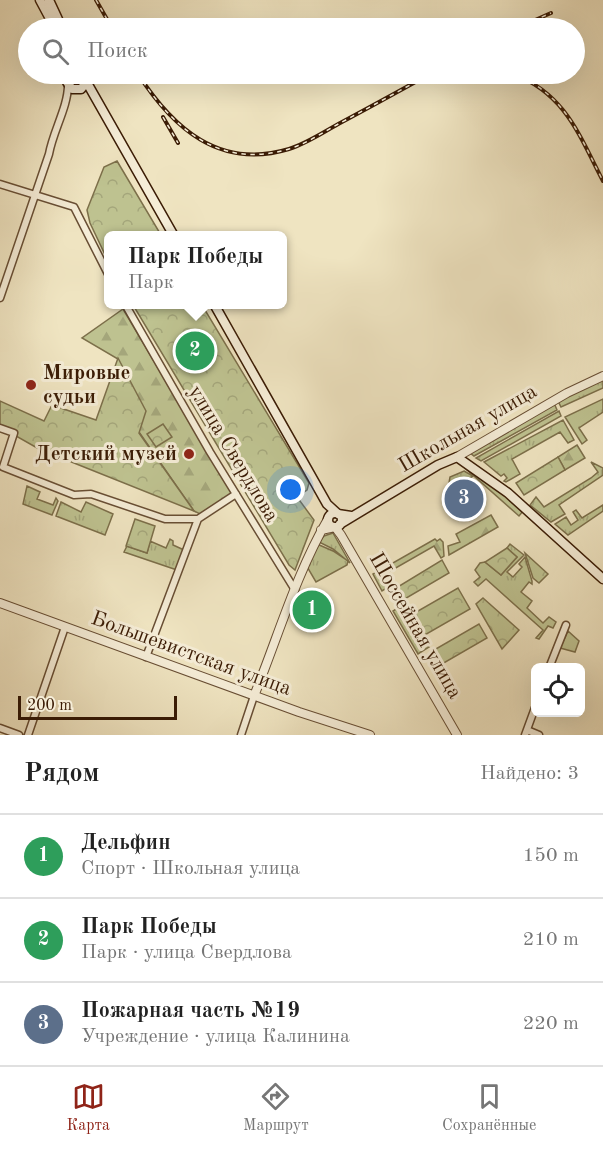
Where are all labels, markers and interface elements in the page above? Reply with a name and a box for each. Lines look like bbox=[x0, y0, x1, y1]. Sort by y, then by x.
search box bbox=[18, 18, 585, 84]
icon: search bbox=[39, 35, 72, 68]
text: Поиск bbox=[87, 40, 148, 62]
popup bbox=[104, 231, 287, 309]
text: Парк Победы bbox=[128, 246, 263, 268]
text: Парк bbox=[128, 273, 174, 293]
pin: 2 bbox=[176, 328, 214, 374]
place label: Мировые судьи bbox=[43, 363, 131, 408]
marker: Мировые судьи bbox=[24, 378, 38, 392]
street label: Школьная улица bbox=[395, 381, 541, 477]
street label: улица Свердлова bbox=[184, 382, 282, 526]
place label: Детский музей bbox=[35, 444, 177, 465]
marker: Детский музей bbox=[182, 447, 196, 461]
your location bbox=[276, 475, 305, 504]
pin: 3 bbox=[444, 476, 484, 522]
street label: Шоссейная улица bbox=[365, 549, 465, 703]
pin: 1 bbox=[292, 588, 332, 632]
street label: Большевистская улица bbox=[88, 608, 294, 700]
map controls bbox=[531, 663, 585, 717]
button: locate bbox=[531, 663, 585, 717]
scale bar bbox=[18, 693, 177, 720]
text: 200 m bbox=[27, 698, 72, 714]
text: Рядом bbox=[24, 761, 99, 787]
text: Найдено: 3 bbox=[480, 764, 579, 784]
text: Дельфин bbox=[81, 832, 171, 854]
text: 1 bbox=[38, 846, 49, 866]
text: 150 m bbox=[523, 846, 579, 866]
text: Спорт · Школьная улица bbox=[81, 859, 300, 879]
text: Парк Победы bbox=[81, 916, 217, 938]
text: 2 bbox=[38, 930, 49, 950]
text: 210 m bbox=[523, 930, 579, 950]
text: Парк · улица Свердлова bbox=[81, 943, 292, 963]
text: Пожарная часть №19 bbox=[81, 1000, 300, 1022]
text: 3 bbox=[38, 1014, 49, 1034]
text: 220 m bbox=[523, 1014, 579, 1034]
text: Учреждение · улица Калинина bbox=[81, 1027, 350, 1047]
tab: Карта bbox=[67, 1080, 110, 1136]
tab: Маршрут bbox=[243, 1080, 309, 1136]
tab: Сохранённые bbox=[442, 1080, 536, 1136]

